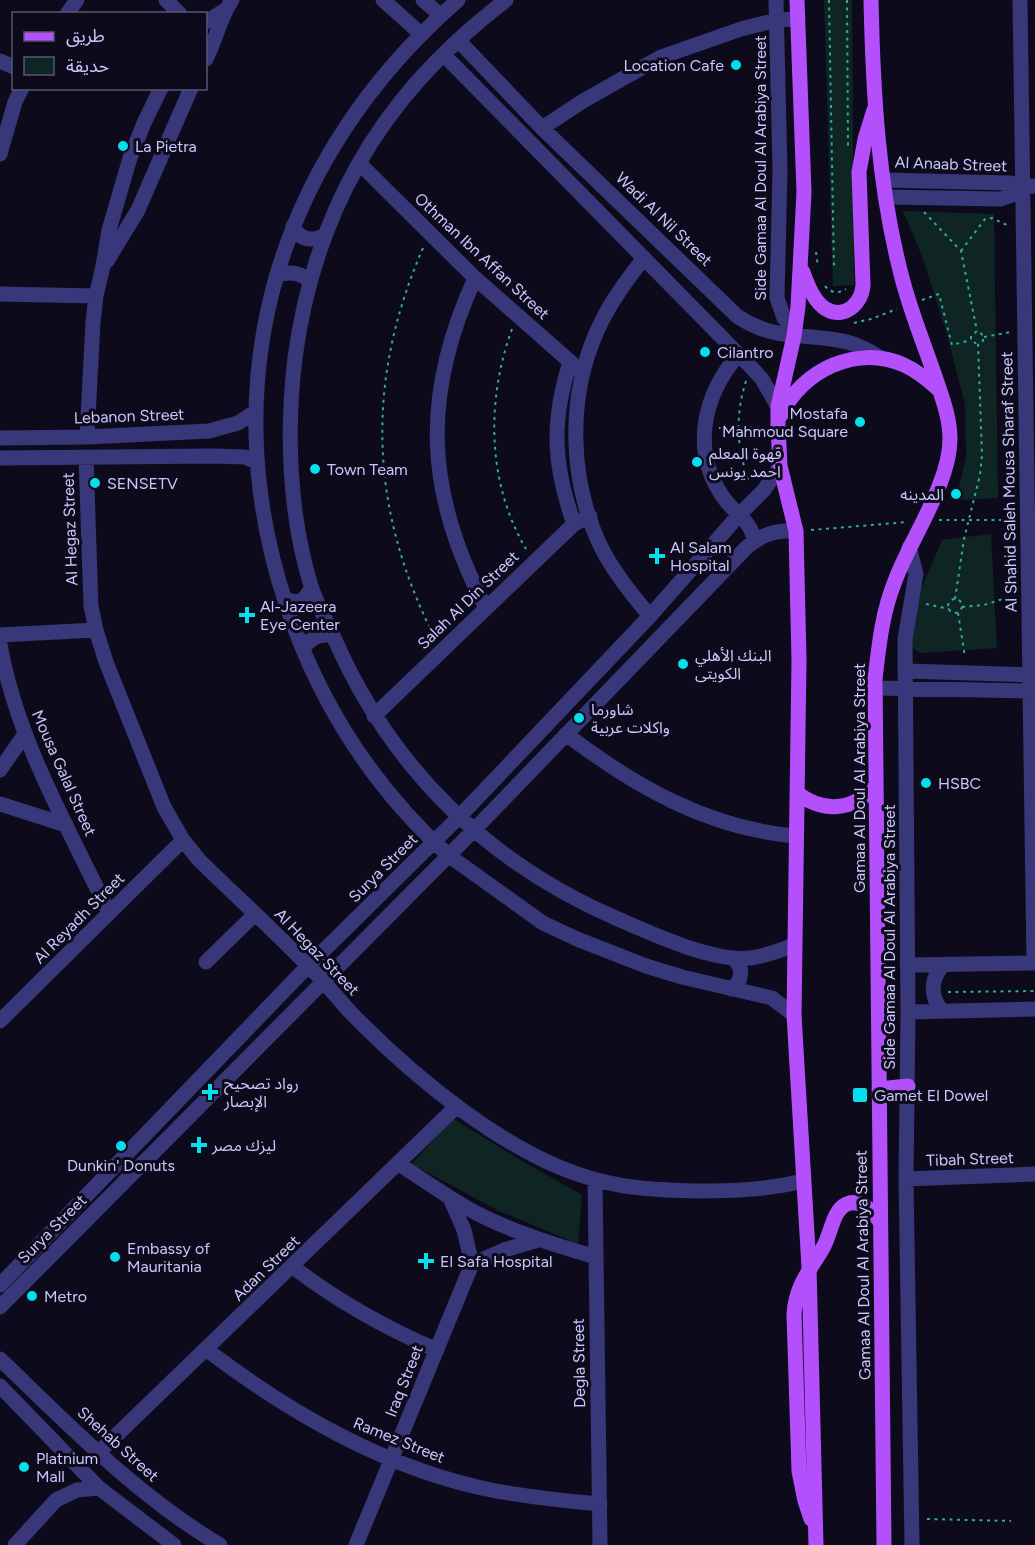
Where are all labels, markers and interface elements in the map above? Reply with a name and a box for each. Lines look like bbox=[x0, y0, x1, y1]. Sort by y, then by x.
legend bbox=[12, 12, 207, 90]
text: طريق bbox=[66, 25, 105, 47]
street label: Side Gamaa Al Doul Al Arabiya Street bbox=[751, 35, 770, 301]
text: حديقة bbox=[66, 55, 109, 77]
place label: Location Cafe bbox=[623, 56, 724, 75]
marker: Location Cafe bbox=[729, 58, 743, 72]
place label: La Pietra bbox=[135, 137, 197, 156]
marker: La Pietra bbox=[116, 139, 130, 153]
street label: Al Anaab Street bbox=[894, 153, 1008, 175]
street label: Wadi Al Nil Street bbox=[612, 168, 716, 270]
street label: Othman Ibn Affan Street bbox=[411, 189, 553, 323]
place label: Cilantro bbox=[717, 343, 774, 362]
marker: Cilantro bbox=[698, 345, 712, 359]
street label: Al Shahid Saleh Mousa Sharaf Street bbox=[997, 351, 1021, 613]
place label: Mostafa Mahmoud Square bbox=[722, 404, 848, 441]
street label: Lebanon Street bbox=[73, 405, 185, 427]
marker: Mostafa Mahmoud Square bbox=[853, 415, 867, 429]
place label: قهوة المعلم احمد يونس bbox=[709, 444, 782, 481]
marker: قهوة المعلم احمد يونس bbox=[690, 455, 704, 469]
place label: Town Team bbox=[327, 460, 408, 479]
marker: Town Team bbox=[308, 462, 322, 476]
street label: Al Hegaz Street bbox=[59, 472, 81, 586]
place label: SENSETV bbox=[107, 474, 178, 493]
marker: SENSETV bbox=[88, 476, 102, 490]
place label: المدينه bbox=[900, 485, 944, 504]
marker: المدينه bbox=[949, 487, 963, 501]
place label: Al Salam Hospital bbox=[670, 538, 732, 575]
street label: Salah Al Din Street bbox=[413, 547, 523, 653]
marker: Al Salam Hospital bbox=[648, 547, 666, 565]
place label: Al-Jazeera Eye Center bbox=[260, 597, 340, 634]
marker: Al-Jazeera Eye Center bbox=[238, 606, 256, 624]
place label: البنك الأهلي الكويتى bbox=[695, 646, 772, 683]
marker: البنك الأهلي الكويتى bbox=[676, 657, 690, 671]
street label: Gamaa Al Doul Al Arabiya Street bbox=[850, 663, 869, 893]
place label: شاورما واكلات عربية bbox=[591, 700, 670, 737]
street label: Mousa Galal Street bbox=[28, 707, 100, 839]
marker: شاورما واكلات عربية bbox=[572, 711, 586, 725]
place label: HSBC bbox=[938, 774, 981, 793]
marker: HSBC bbox=[919, 776, 933, 790]
street label: Side Gamaa Al Doul Al Arabiya Street bbox=[880, 804, 899, 1070]
street label: Surya Street bbox=[345, 830, 421, 906]
street label: Al Reyadh Street bbox=[30, 869, 128, 967]
street label: Al Hegaz Street bbox=[271, 905, 363, 999]
place label: رواد تصحيح الإبصار bbox=[223, 1074, 299, 1112]
marker: رواد تصحيح الإبصار bbox=[201, 1083, 219, 1101]
marker: Gamet El Dowel bbox=[851, 1086, 869, 1104]
place label: Gamet El Dowel bbox=[874, 1086, 988, 1105]
marker: ليزك مصر bbox=[190, 1136, 208, 1154]
place label: ليزك مصر bbox=[211, 1136, 276, 1155]
marker: Dunkin' Donuts bbox=[114, 1139, 128, 1153]
street label: Tibah Street bbox=[926, 1148, 1014, 1170]
street label: Gamaa Al Doul Al Arabiya Street bbox=[851, 1150, 875, 1380]
place label: Dunkin' Donuts bbox=[67, 1156, 175, 1175]
street label: Surya Street bbox=[14, 1191, 90, 1267]
street label: Adan Street bbox=[228, 1231, 304, 1305]
place label: Embassy of Mauritania bbox=[127, 1239, 210, 1276]
marker: Embassy of Mauritania bbox=[108, 1250, 122, 1264]
marker: El Safa Hospital bbox=[417, 1252, 435, 1270]
place label: El Safa Hospital bbox=[440, 1252, 553, 1271]
place label: Metro bbox=[44, 1287, 87, 1306]
marker: Metro bbox=[25, 1289, 39, 1303]
street label: Degla Street bbox=[569, 1318, 589, 1408]
street label: Iraq Street bbox=[381, 1342, 427, 1420]
street label: Shehab Street bbox=[73, 1403, 163, 1485]
street label: Ramez Street bbox=[350, 1413, 448, 1467]
place label: Platnium Mall bbox=[36, 1449, 98, 1486]
marker: Platnium Mall bbox=[17, 1460, 31, 1474]

